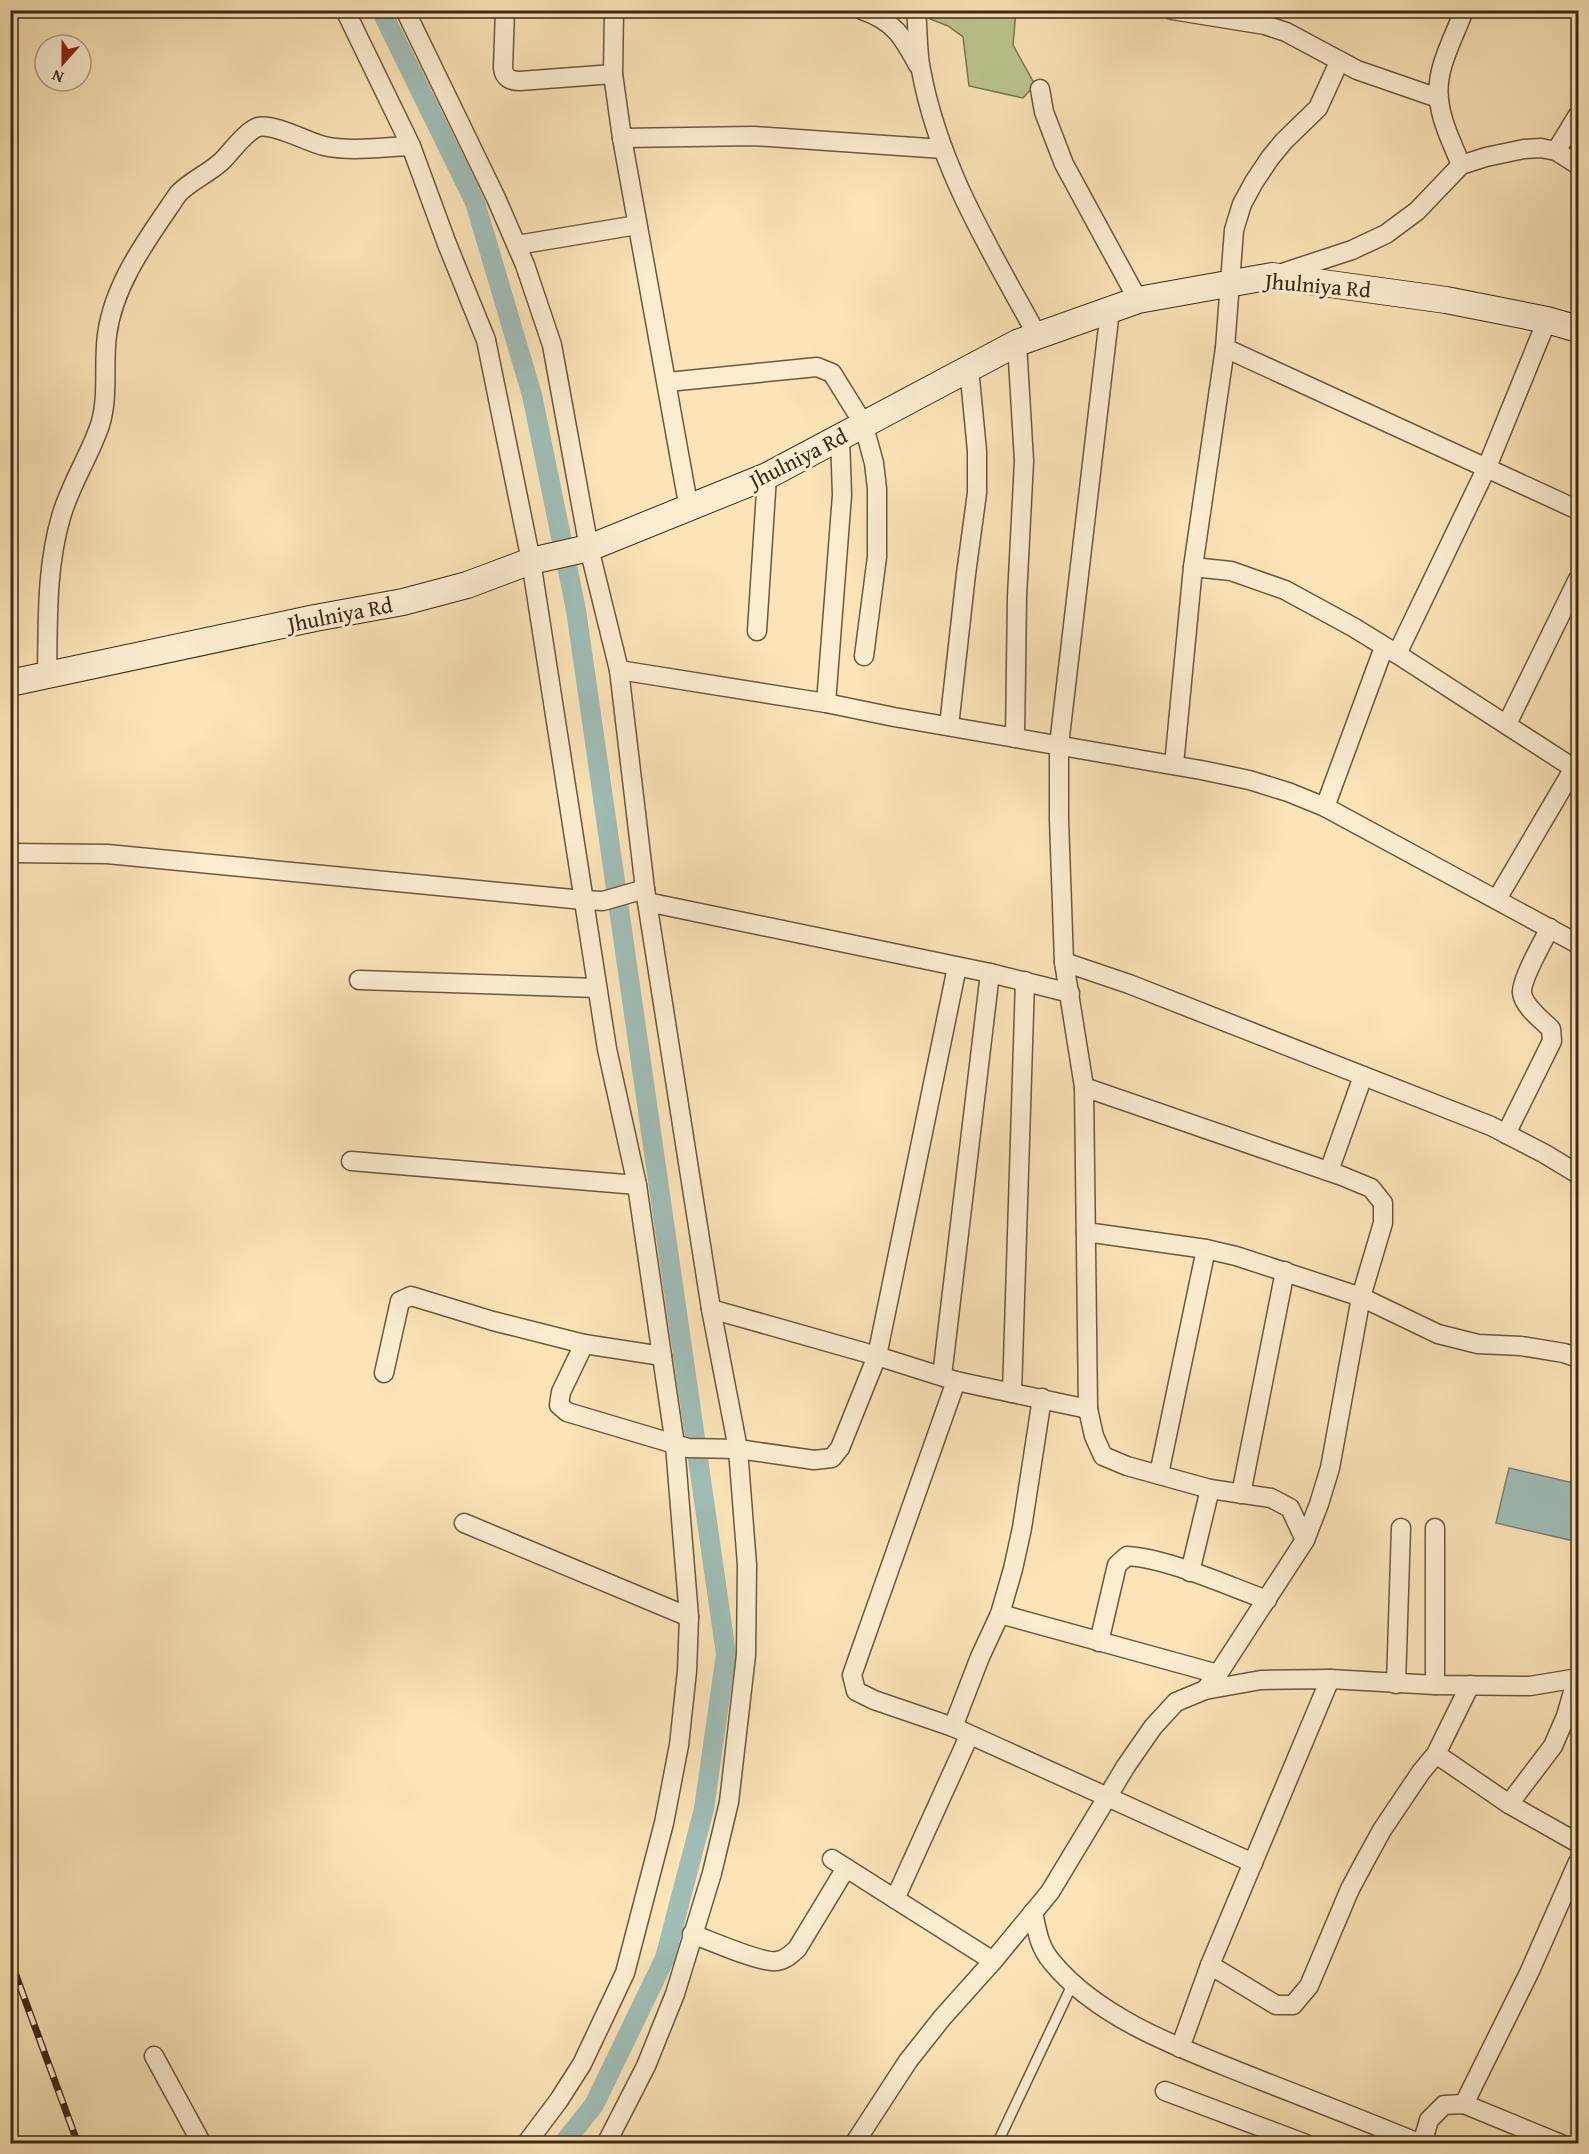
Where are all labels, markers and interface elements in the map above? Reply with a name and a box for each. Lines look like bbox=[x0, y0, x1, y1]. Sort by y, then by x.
north arrow bbox=[33, 33, 93, 93]
text: N bbox=[48, 64, 67, 90]
street label: Jhulniya Rd bbox=[1261, 264, 1373, 306]
street label: Jhulniya Rd bbox=[741, 420, 853, 498]
street label: Jhulniya Rd bbox=[282, 588, 395, 640]

